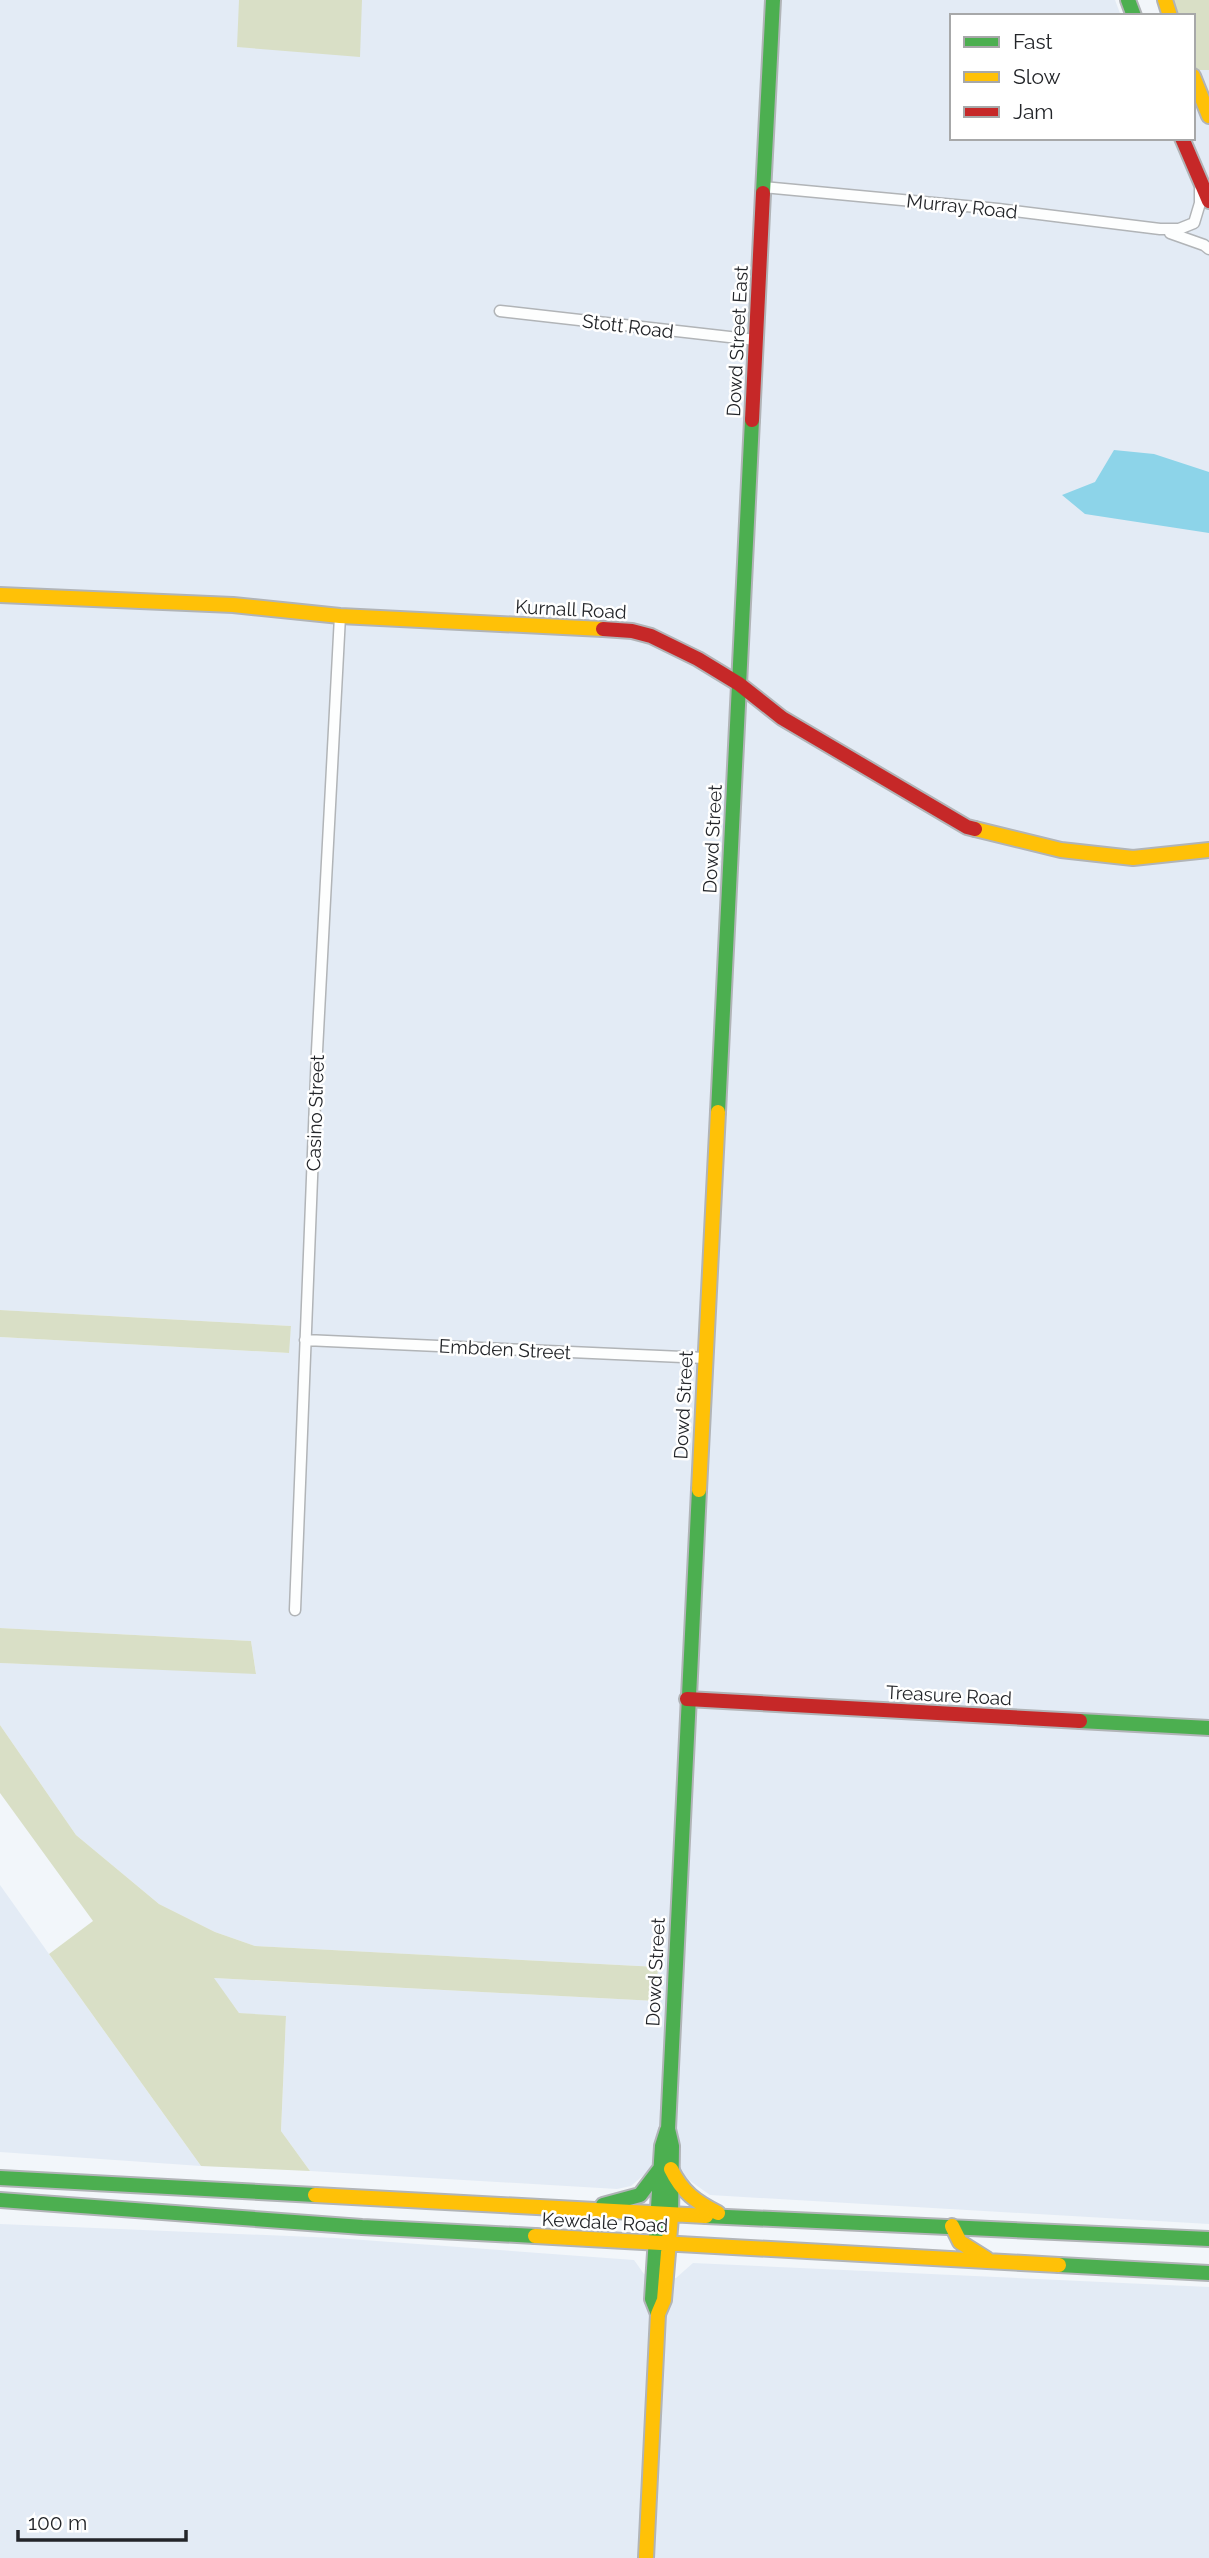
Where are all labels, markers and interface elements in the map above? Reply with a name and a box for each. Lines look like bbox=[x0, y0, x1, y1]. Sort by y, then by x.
legend bbox=[950, 14, 1195, 140]
text: Fast bbox=[1013, 29, 1053, 54]
text: Slow bbox=[1013, 64, 1061, 89]
text: Jam bbox=[1013, 99, 1054, 124]
street label: Murray Road bbox=[905, 189, 1019, 223]
street label: Dowd Street East bbox=[722, 264, 752, 417]
street label: Stott Road bbox=[581, 309, 675, 343]
street label: Kurnall Road bbox=[515, 595, 627, 623]
street label: Dowd Street bbox=[698, 783, 726, 894]
street label: Casino Street bbox=[302, 1054, 328, 1172]
street label: Embden Street bbox=[438, 1335, 572, 1363]
street label: Dowd Street bbox=[669, 1349, 697, 1460]
street label: Treasure Road bbox=[885, 1681, 1013, 1709]
street label: Dowd Street bbox=[641, 1916, 669, 2027]
street label: Kewdale Road bbox=[541, 2208, 669, 2236]
scale bar bbox=[18, 2498, 186, 2542]
text: 100 m bbox=[28, 2510, 87, 2535]

